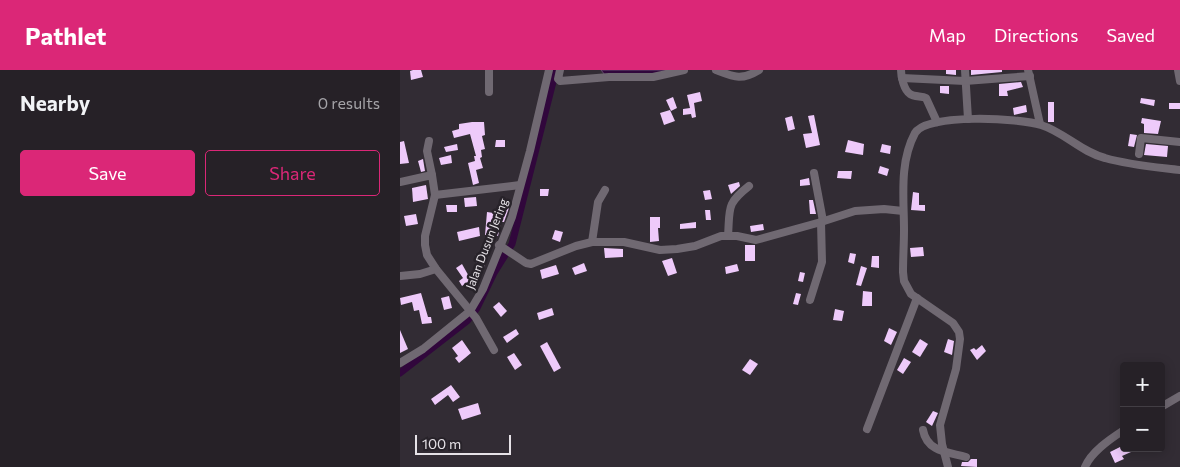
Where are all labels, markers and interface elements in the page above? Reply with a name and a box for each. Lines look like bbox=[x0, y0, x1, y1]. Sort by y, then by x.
text: Pathlet bbox=[25, 21, 106, 50]
text: Map bbox=[929, 24, 966, 46]
text: Directions bbox=[994, 24, 1078, 46]
text: Saved bbox=[1106, 24, 1155, 46]
text: Nearby bbox=[20, 90, 90, 115]
text: 0 results bbox=[318, 93, 380, 112]
button: Save bbox=[20, 150, 195, 196]
button: Share bbox=[205, 150, 380, 196]
street label: Jalan Dusun Jering bbox=[462, 196, 511, 291]
map controls bbox=[1120, 362, 1165, 452]
button: + bbox=[1120, 362, 1165, 407]
button: − bbox=[1120, 407, 1165, 452]
scale bar bbox=[415, 432, 511, 455]
text: 100 m bbox=[422, 435, 461, 452]

